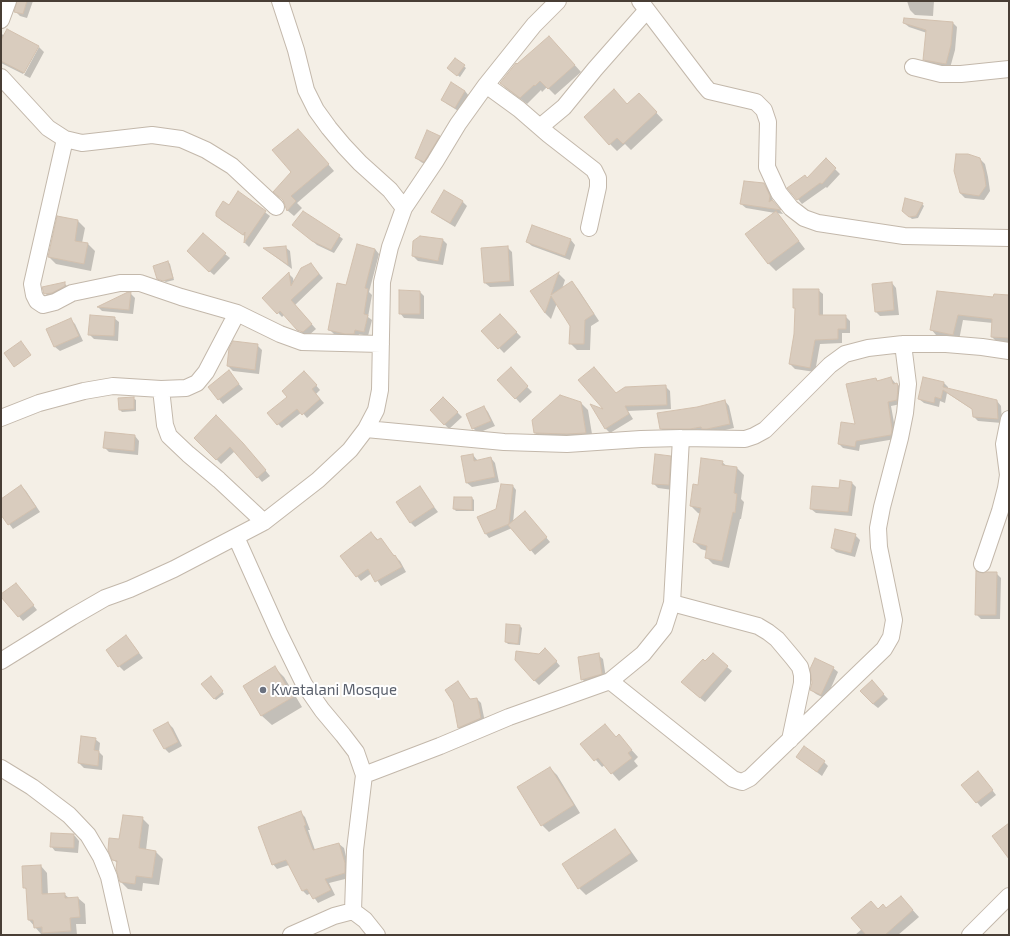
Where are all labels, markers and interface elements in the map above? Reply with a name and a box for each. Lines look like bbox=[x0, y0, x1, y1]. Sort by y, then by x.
place label: Kwatalani Mosque bbox=[271, 681, 397, 699]
marker: Kwatalani Mosque bbox=[258, 685, 268, 695]

